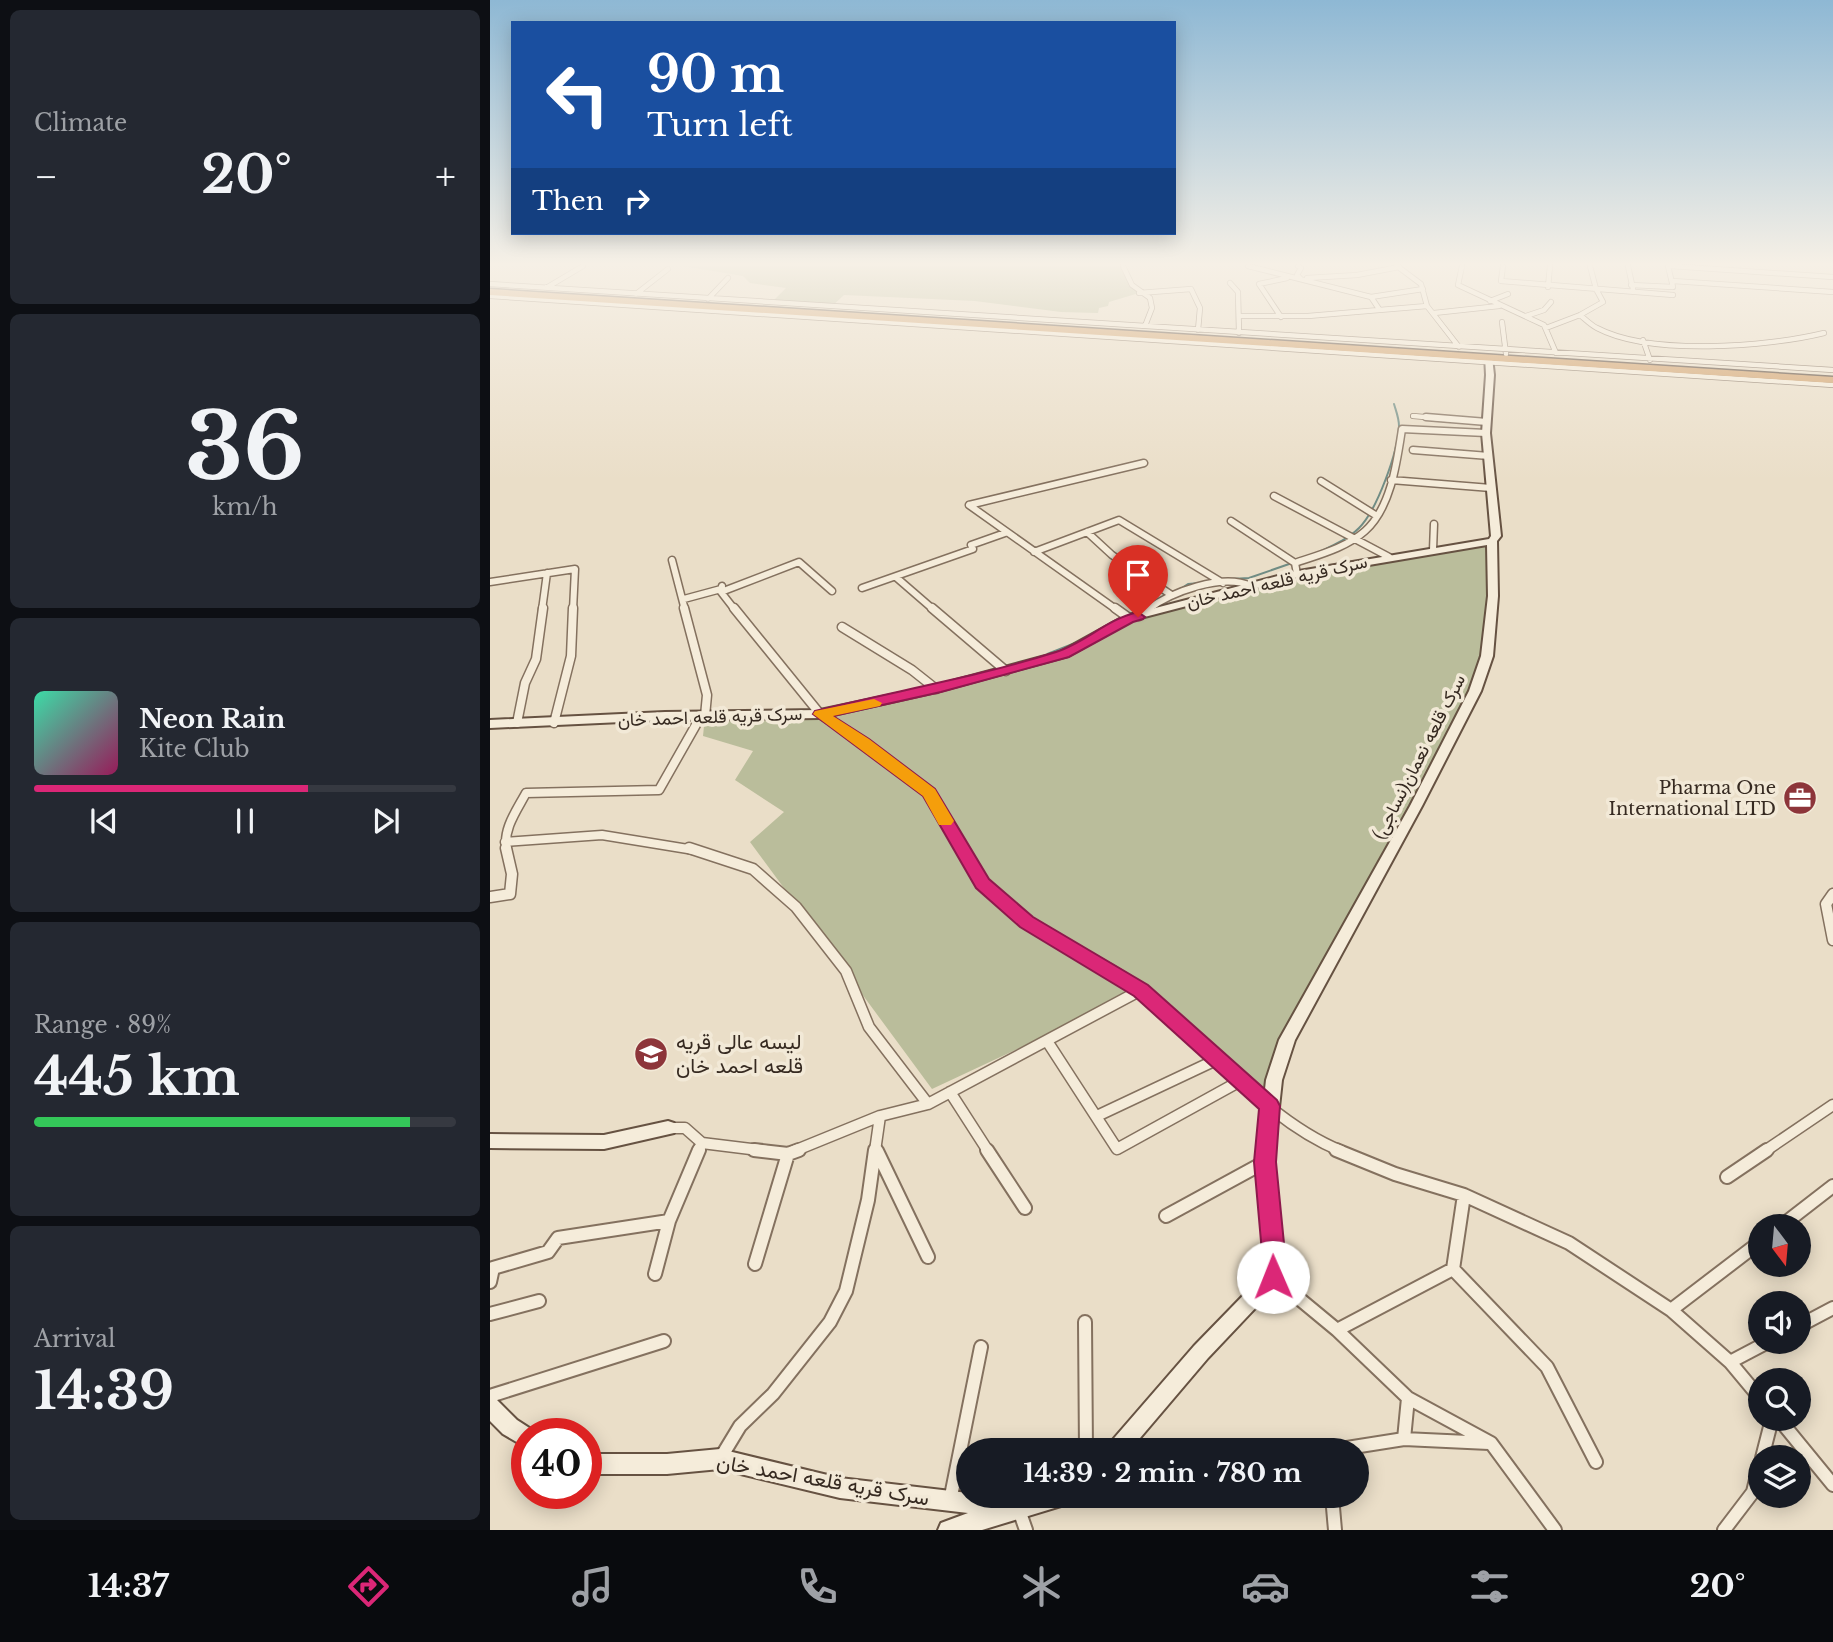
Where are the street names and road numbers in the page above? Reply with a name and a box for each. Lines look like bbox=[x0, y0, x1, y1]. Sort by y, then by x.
street label: سرک قریه قلعه احمد خان bbox=[1185, 551, 1369, 613]
street label: سرک قلعه نعمان(نساجی) bbox=[1368, 671, 1470, 843]
street label: سرک قریه قلعه احمد خان bbox=[617, 703, 803, 731]
street label: سرک قریه قلعه احمد خان bbox=[715, 1448, 931, 1512]

